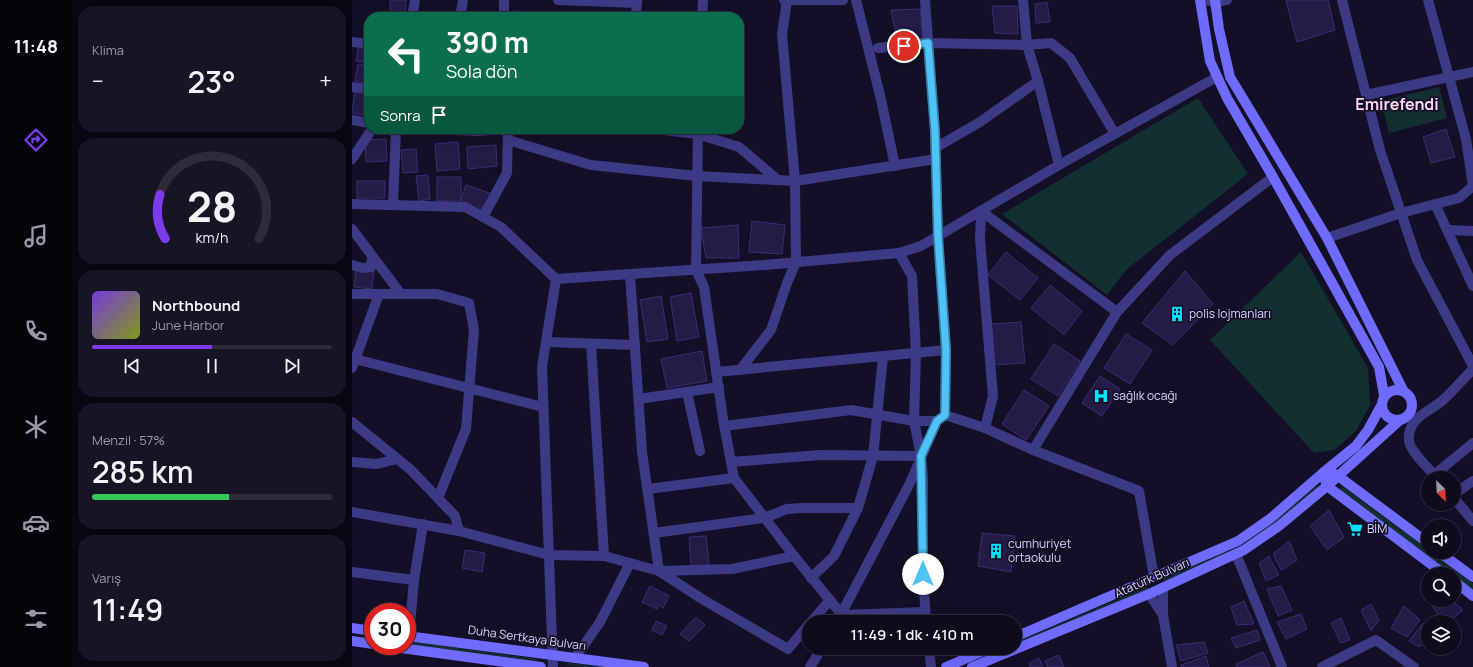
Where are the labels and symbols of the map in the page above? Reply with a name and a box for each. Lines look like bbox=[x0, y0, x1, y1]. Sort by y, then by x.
pin bbox=[887, 29, 921, 63]
district label: Emirefendi bbox=[1355, 93, 1439, 115]
building icon: polis lojmanları bbox=[1168, 305, 1186, 323]
place label: polis lojmanları bbox=[1189, 305, 1271, 322]
hospital icon: sağlık ocağı bbox=[1092, 387, 1110, 405]
place label: sağlık ocağı bbox=[1113, 387, 1177, 404]
north arrow bbox=[1421, 471, 1461, 511]
supermarket icon: BİM bbox=[1346, 520, 1364, 538]
place label: BİM bbox=[1367, 520, 1387, 537]
place label: cumhuriyet ortaokulu bbox=[1008, 535, 1071, 566]
building icon: cumhuriyet ortaokulu bbox=[987, 542, 1005, 560]
position arrow bbox=[902, 553, 944, 595]
street label: Atatürk Bulvarı bbox=[1112, 553, 1192, 602]
speed limit sign: 30 bbox=[364, 603, 416, 655]
street label: Duha Sertkaya Bulvarı bbox=[467, 621, 587, 654]

